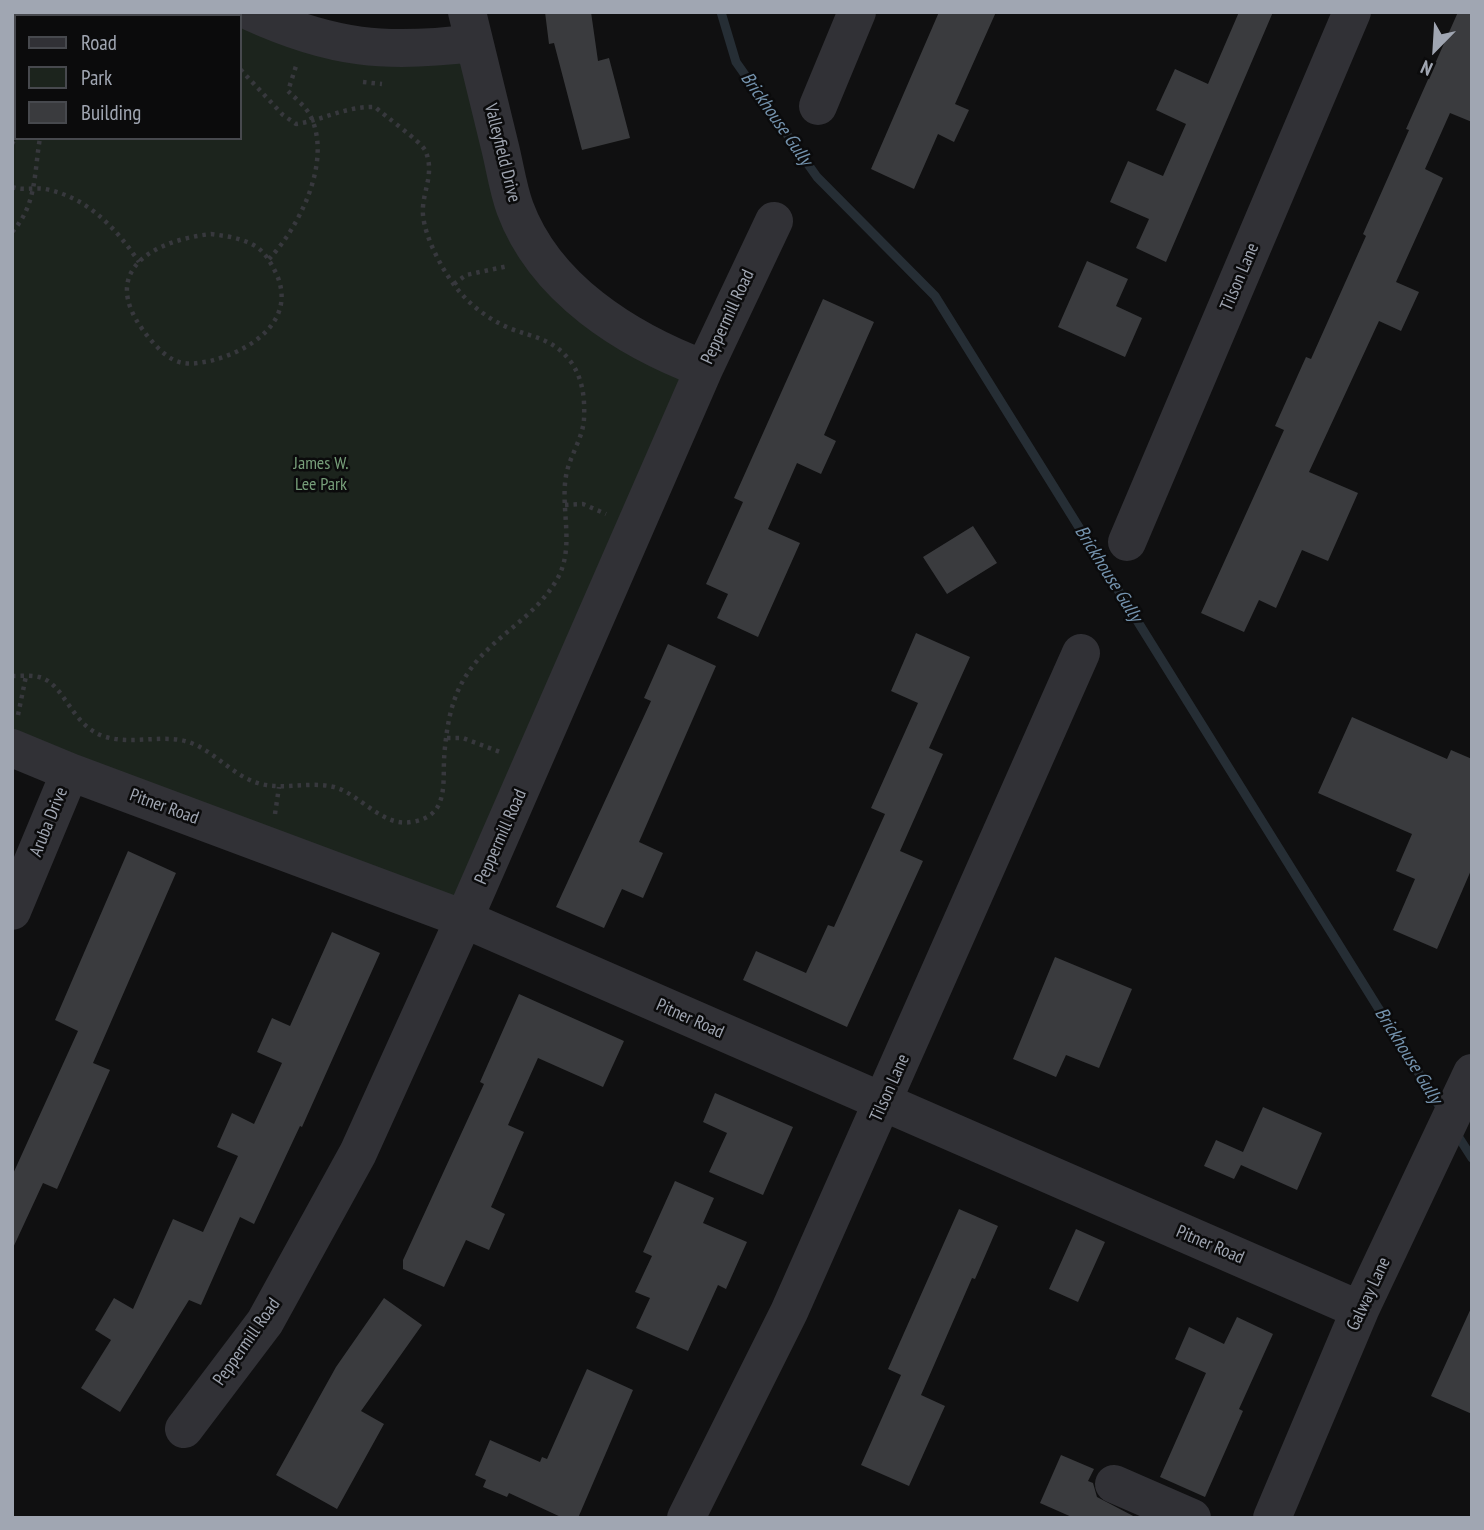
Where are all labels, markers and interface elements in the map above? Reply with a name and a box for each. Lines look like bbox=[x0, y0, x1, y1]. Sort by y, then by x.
legend bbox=[14, 14, 242, 140]
north arrow bbox=[1400, 14, 1470, 84]
text: Road bbox=[81, 29, 117, 56]
text: N bbox=[1417, 55, 1436, 81]
text: Park bbox=[81, 64, 112, 91]
water label: Brickhouse Gully bbox=[735, 68, 817, 170]
text: Building bbox=[81, 99, 141, 126]
street label: Valleyfield Drive bbox=[479, 101, 525, 205]
street label: Tilson Lane bbox=[1216, 240, 1264, 314]
street label: Peppermill Road bbox=[697, 266, 759, 368]
park label: James W. Lee Park bbox=[294, 453, 348, 496]
water label: Brickhouse Gully bbox=[1069, 522, 1147, 626]
street label: Aruba Drive bbox=[25, 784, 73, 860]
street label: Pitner Road bbox=[127, 785, 201, 829]
street label: Peppermill Road bbox=[470, 786, 532, 888]
street label: Pitner Road bbox=[653, 995, 727, 1043]
water label: Brickhouse Gully bbox=[1369, 1004, 1447, 1108]
street label: Tilson Lane bbox=[866, 1051, 914, 1125]
street label: Pitner Road bbox=[1173, 1221, 1247, 1269]
street label: Galway Lane bbox=[1343, 1254, 1395, 1334]
street label: Peppermill Road bbox=[209, 1294, 285, 1390]

